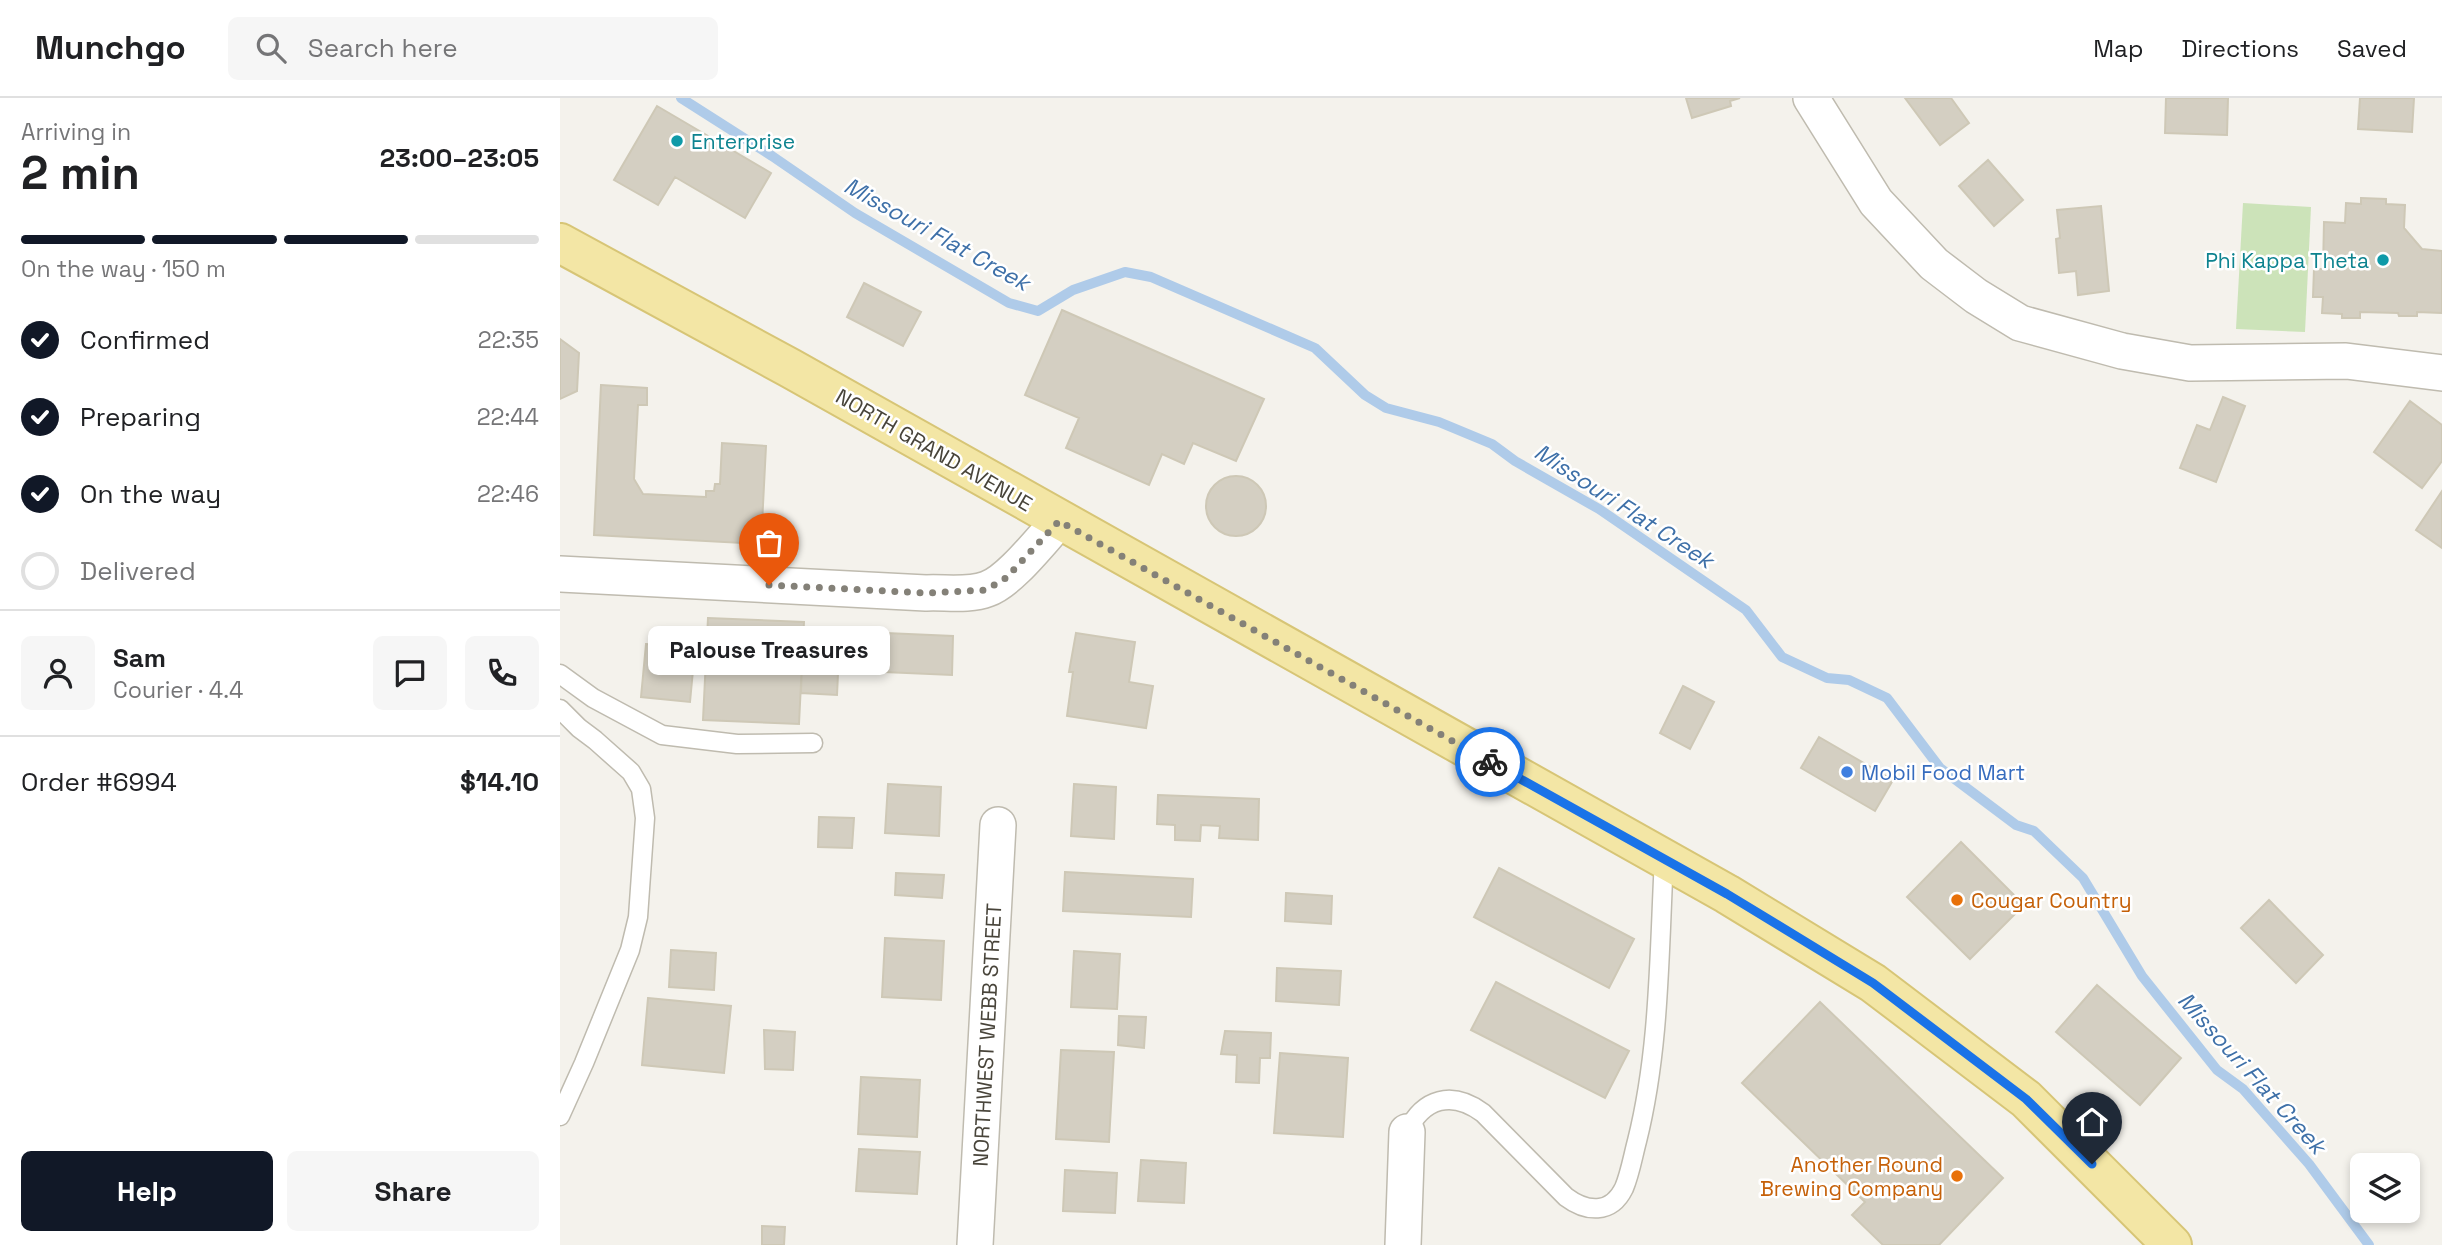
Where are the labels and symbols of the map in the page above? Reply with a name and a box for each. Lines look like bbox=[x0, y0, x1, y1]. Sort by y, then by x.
place label: Enterprise bbox=[691, 128, 795, 155]
marker: Enterprise bbox=[669, 133, 685, 149]
water label: Missouri Flat Creek bbox=[839, 170, 1038, 299]
place label: Phi Kappa Theta bbox=[2205, 247, 2369, 274]
marker: Phi Kappa Theta bbox=[2375, 252, 2391, 268]
street label: NORTH GRAND AVENUE bbox=[831, 383, 1037, 517]
water label: Missouri Flat Creek bbox=[1529, 437, 1722, 577]
pin bbox=[739, 513, 799, 585]
callout: Palouse Treasures bbox=[648, 627, 890, 676]
courier bbox=[1455, 727, 1525, 797]
place label: Mobil Food Mart bbox=[1861, 759, 2025, 786]
marker: Mobil Food Mart bbox=[1839, 764, 1855, 780]
place label: Cougar Country bbox=[1971, 887, 2132, 914]
marker: Cougar Country bbox=[1949, 892, 1965, 908]
street label: NORTHWEST WEBB STREET bbox=[967, 903, 1007, 1167]
water label: Missouri Flat Creek bbox=[2171, 986, 2334, 1162]
pin bbox=[2062, 1092, 2122, 1164]
place label: Another Round Brewing Company bbox=[1760, 1151, 1943, 1202]
marker: Another Round Brewing Company bbox=[1949, 1168, 1965, 1184]

